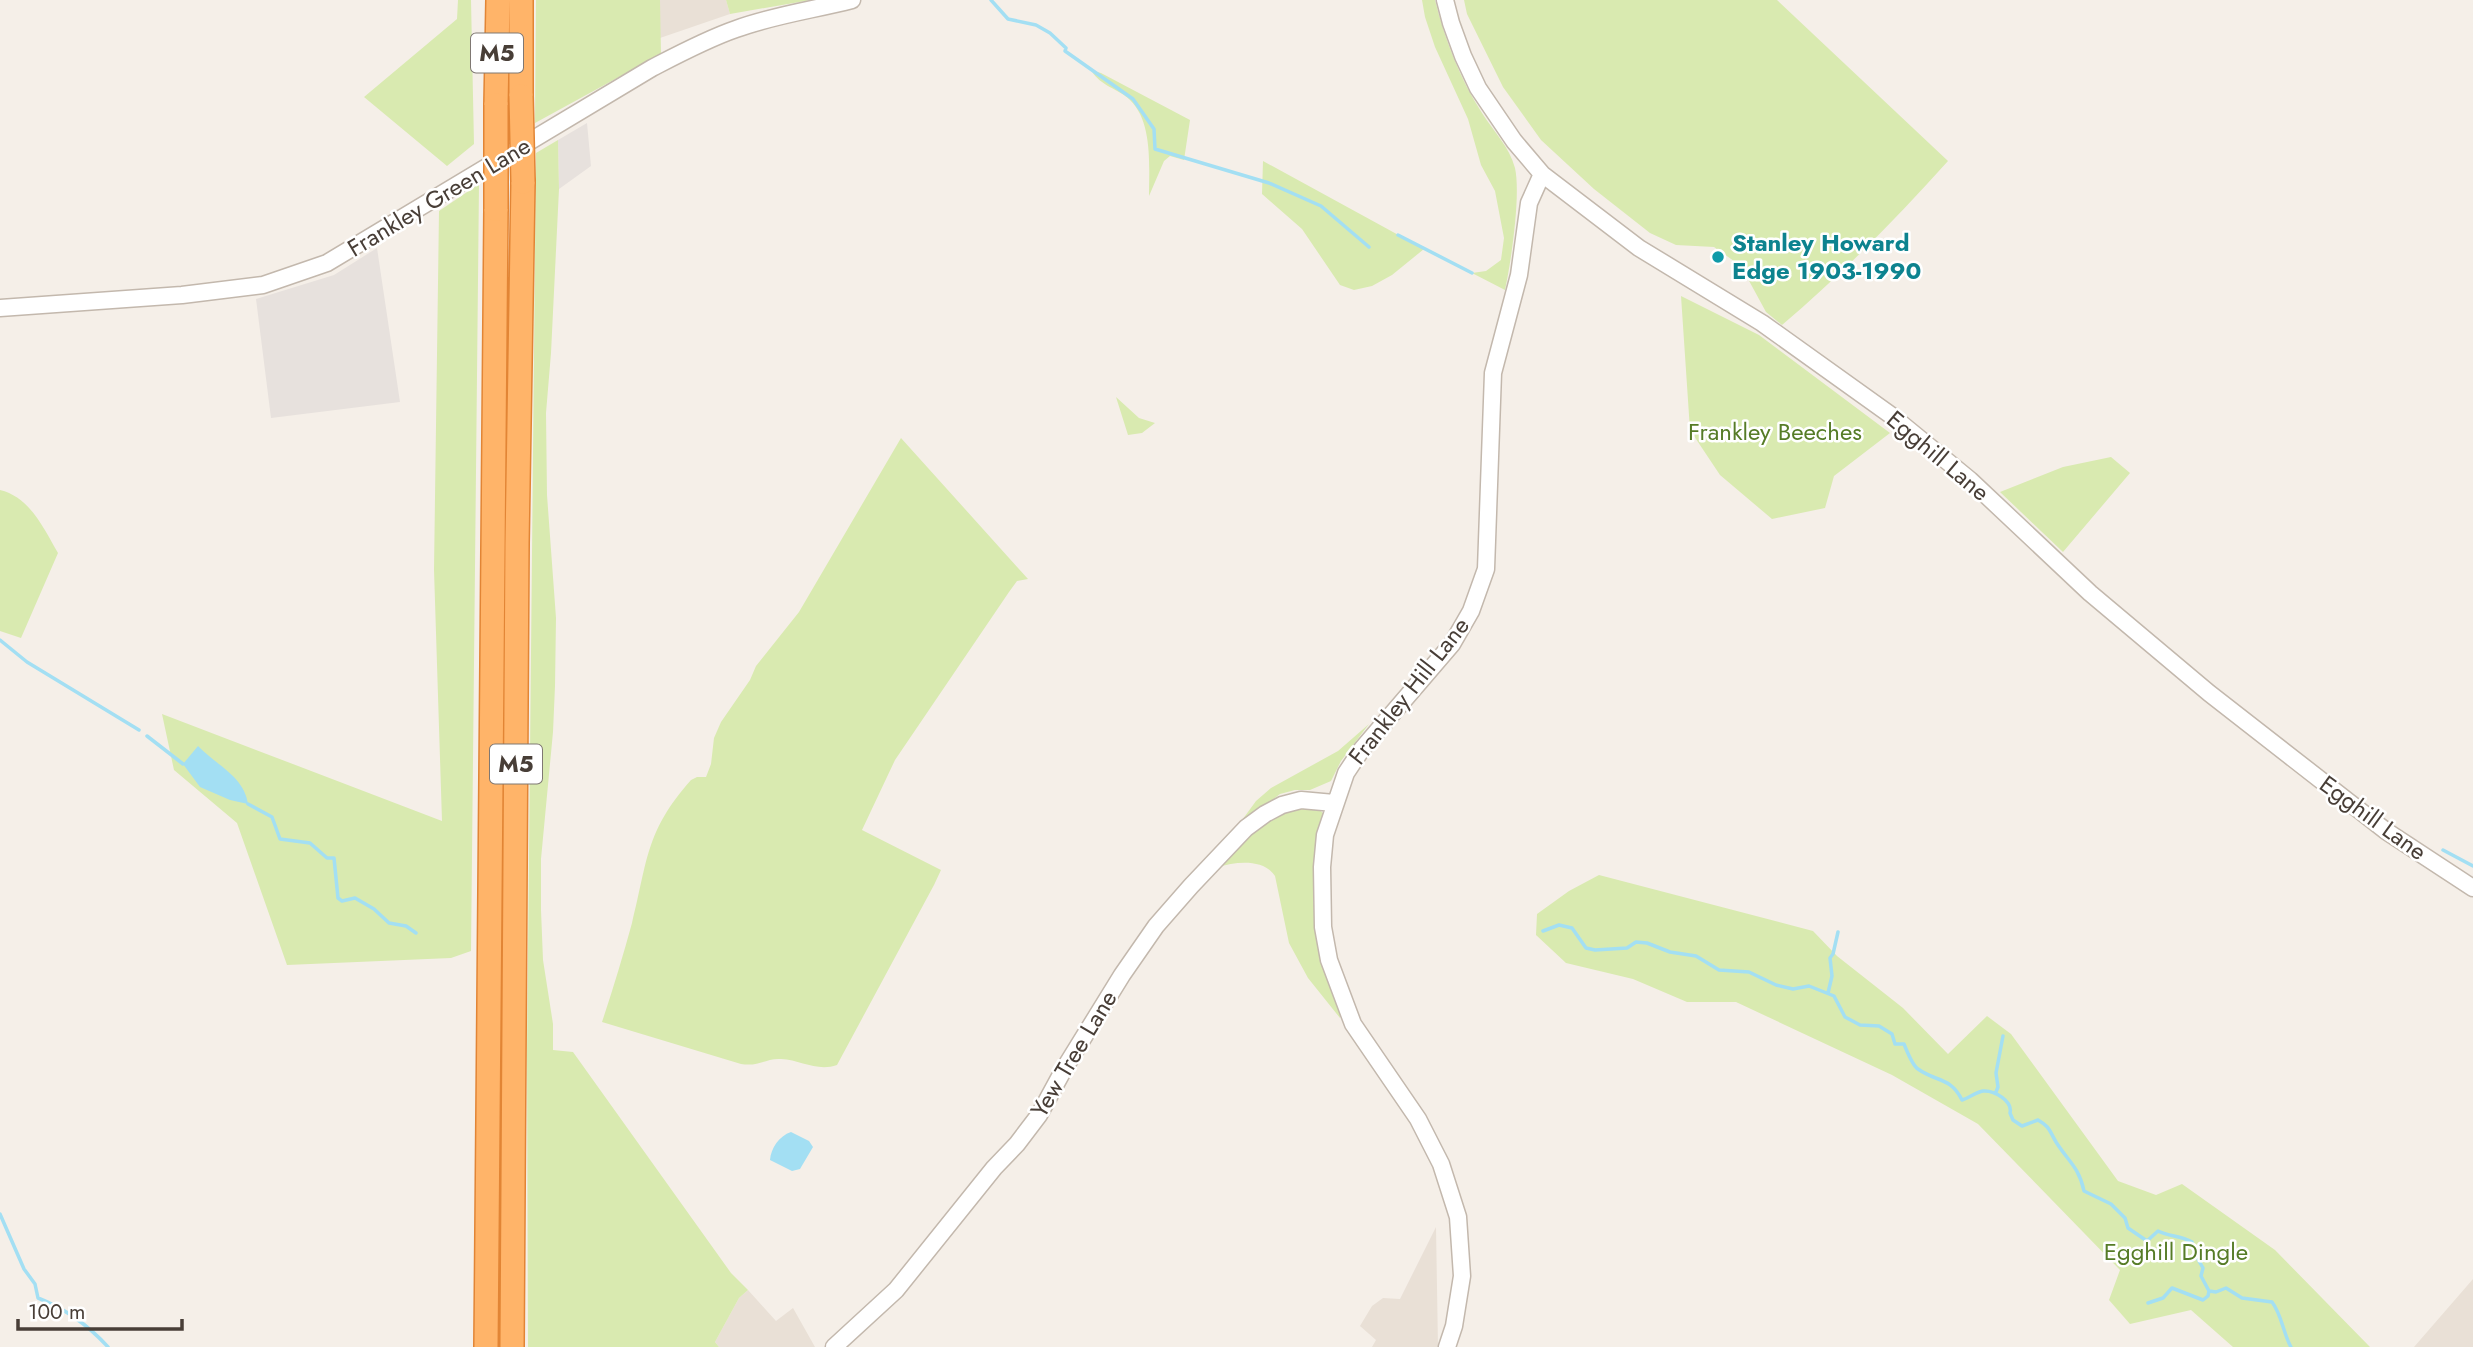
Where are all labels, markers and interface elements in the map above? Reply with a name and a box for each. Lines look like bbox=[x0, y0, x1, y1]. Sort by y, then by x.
road number: M5 bbox=[471, 34, 523, 72]
street label: Frankley Green Lane bbox=[341, 128, 537, 265]
place label: Stanley Howard Edge 1903-1990 bbox=[1732, 225, 1921, 288]
marker: Stanley Howard Edge 1903-1990 bbox=[1710, 249, 1726, 265]
street label: Egghill Lane bbox=[1879, 402, 1997, 509]
park label: Frankley Beeches bbox=[1688, 414, 1862, 449]
street label: Frankley Hill Lane bbox=[1340, 610, 1477, 772]
road number: M5 bbox=[490, 744, 542, 784]
street label: Egghill Lane bbox=[2312, 767, 2434, 868]
street label: Yew Tree Lane bbox=[1022, 983, 1125, 1124]
park label: Egghill Dingle bbox=[2104, 1234, 2248, 1269]
scale bar bbox=[18, 1288, 182, 1332]
text: 100 m bbox=[28, 1297, 85, 1327]

